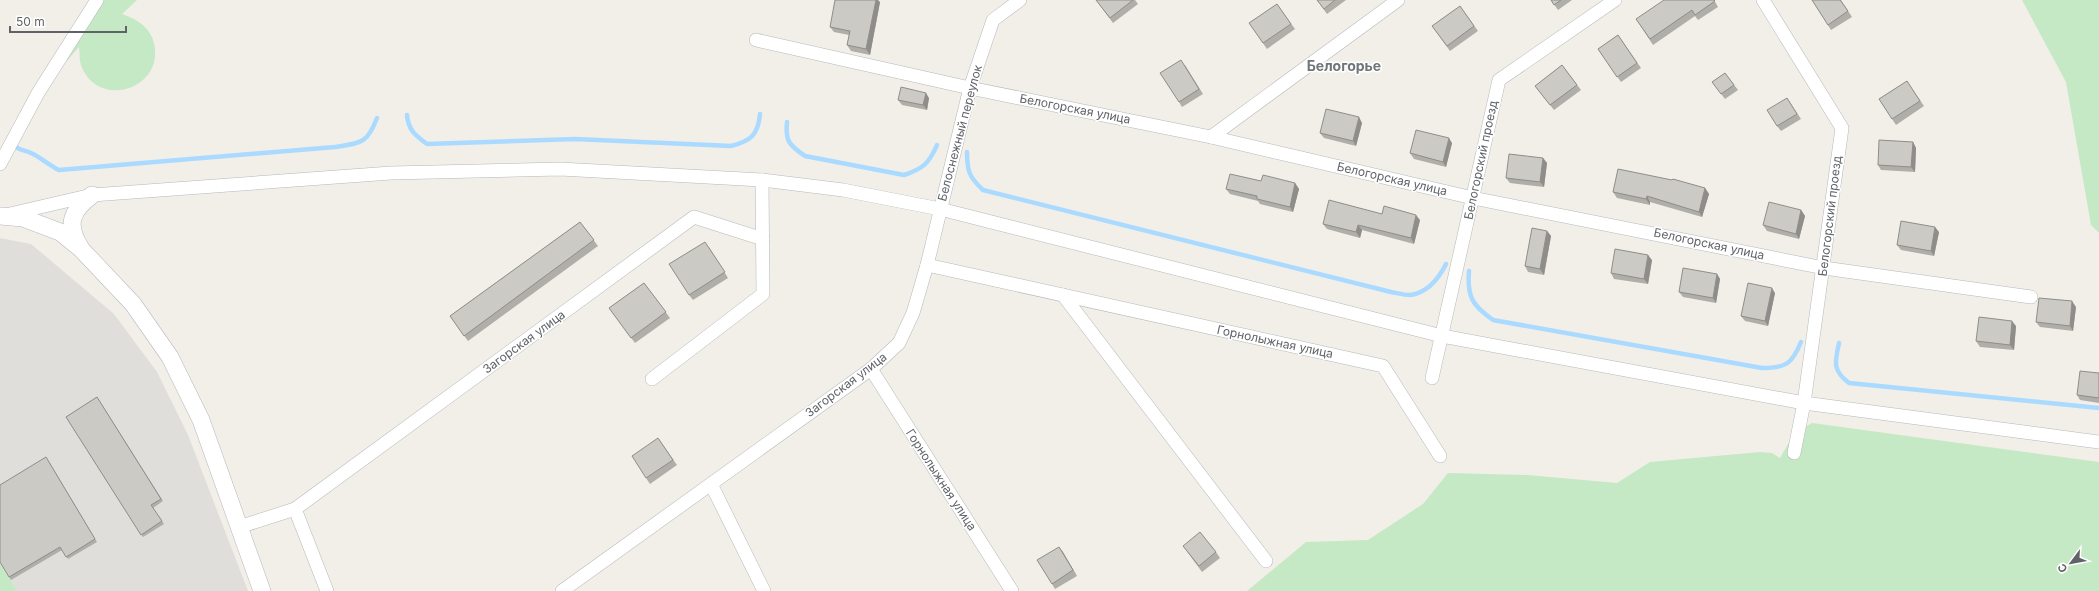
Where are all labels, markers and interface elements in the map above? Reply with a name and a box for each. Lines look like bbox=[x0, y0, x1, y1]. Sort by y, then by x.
scale bar bbox=[10, 8, 126, 34]
text: 50 m bbox=[16, 14, 45, 29]
district label: Белогорье bbox=[1307, 57, 1381, 74]
street label: Белоснежный переулок bbox=[934, 63, 985, 203]
street label: Белогорская улица bbox=[1018, 90, 1132, 127]
street label: Белогорский проезд bbox=[1461, 99, 1501, 221]
street label: Белогорский проезд bbox=[1815, 154, 1844, 277]
street label: Белогорская улица bbox=[1336, 159, 1449, 198]
street label: Белогорская улица bbox=[1652, 224, 1766, 263]
street label: Загорская улица bbox=[480, 307, 568, 376]
street label: Горнолыжная улица bbox=[1216, 322, 1335, 361]
street label: Загорская улица bbox=[802, 349, 889, 420]
street label: Горнолыжная улица bbox=[903, 426, 980, 533]
north arrow bbox=[2051, 543, 2091, 583]
text: С bbox=[2054, 561, 2071, 575]

